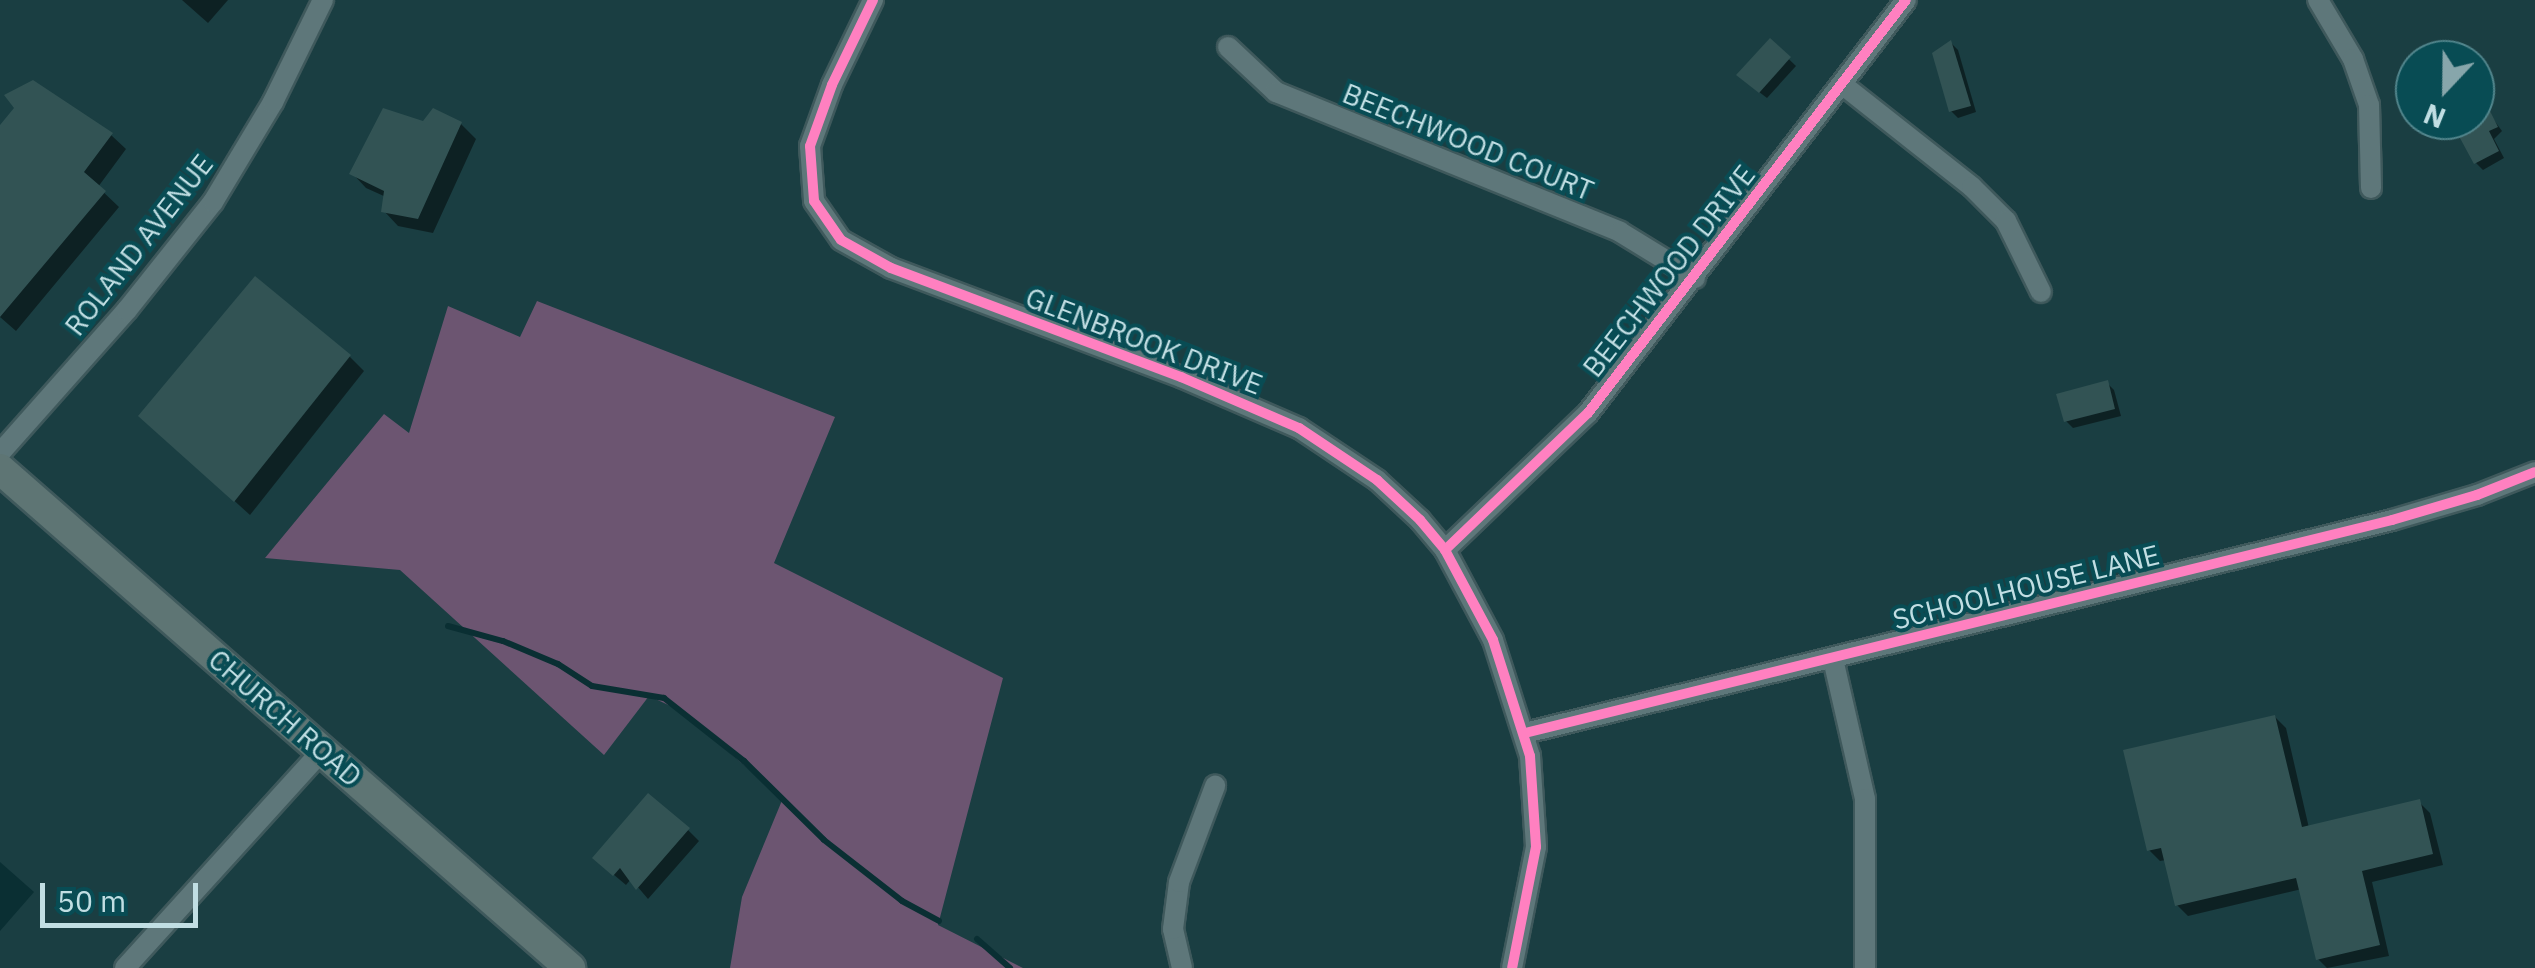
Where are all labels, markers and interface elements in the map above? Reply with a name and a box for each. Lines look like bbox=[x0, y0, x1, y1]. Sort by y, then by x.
north arrow bbox=[2395, 40, 2495, 140]
street label: BEECHWOOD COURT bbox=[1338, 76, 1598, 208]
text: N bbox=[2418, 95, 2451, 137]
street label: ROLAND AVENUE bbox=[58, 148, 220, 342]
street label: BEECHWOOD DRIVE bbox=[1576, 158, 1762, 384]
street label: GLENBROOK DRIVE bbox=[1021, 280, 1267, 402]
street label: SCHOOLHOUSE LANE bbox=[1889, 538, 2163, 636]
street label: CHURCH ROAD bbox=[202, 643, 368, 793]
scale bar bbox=[45, 863, 202, 925]
text: 50 m bbox=[57, 881, 126, 920]

